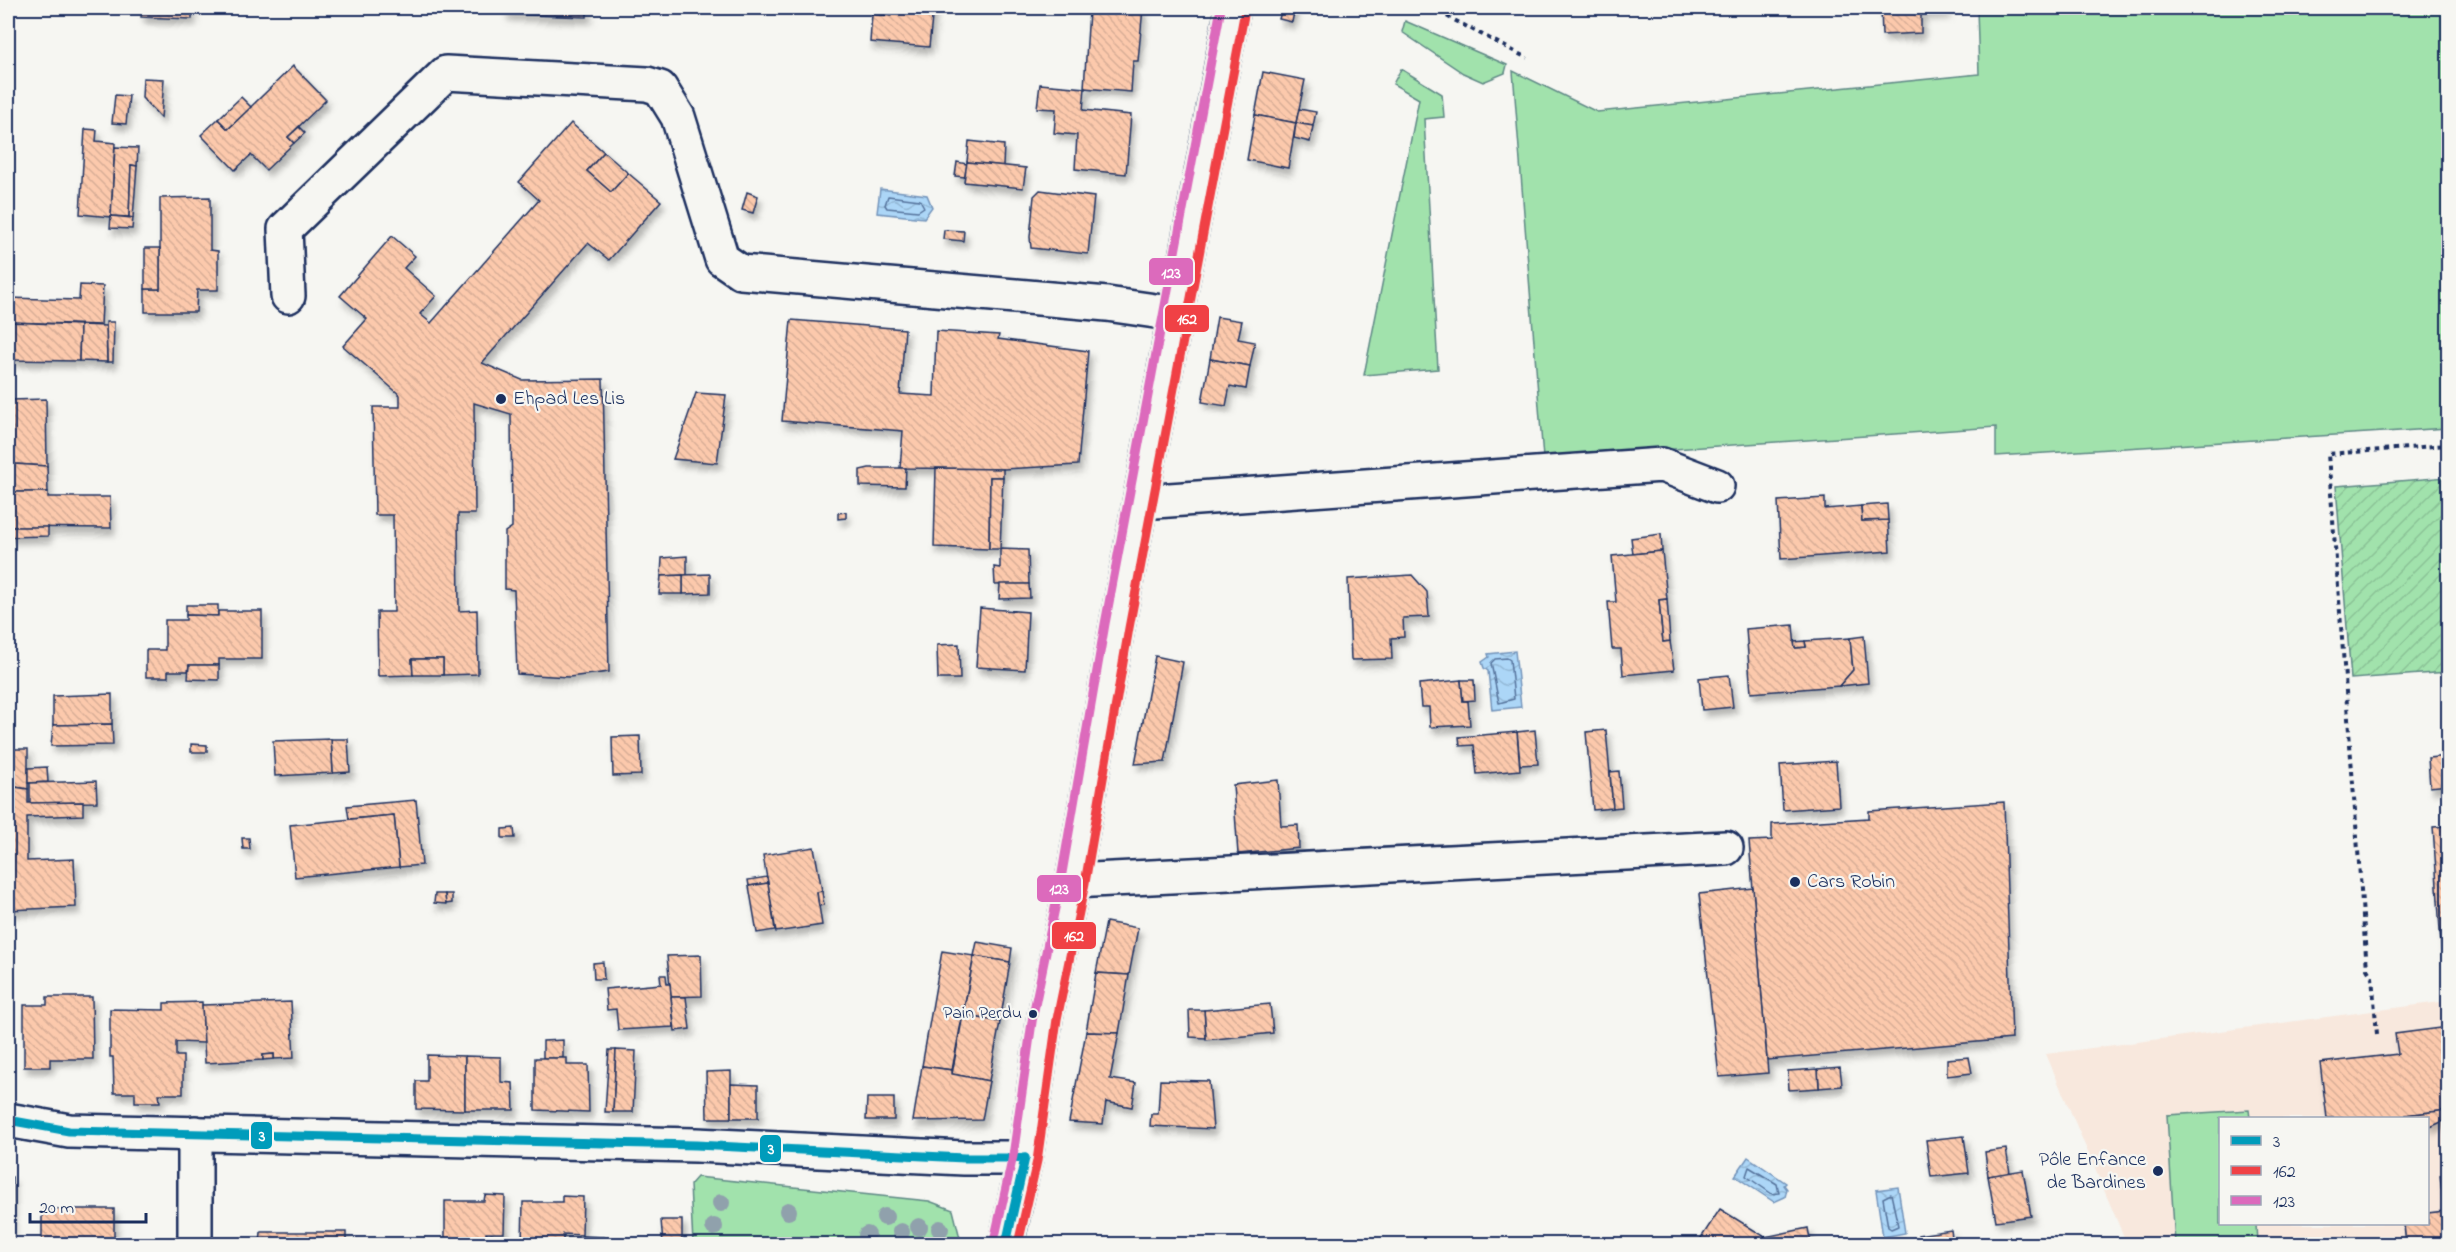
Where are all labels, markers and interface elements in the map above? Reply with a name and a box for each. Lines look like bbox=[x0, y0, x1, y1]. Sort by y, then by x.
line badge: 123 bbox=[1148, 257, 1194, 286]
text: 123 bbox=[1161, 262, 1181, 286]
line badge: 162 bbox=[1164, 304, 1210, 333]
text: 162 bbox=[1177, 308, 1197, 332]
place label: Ehpad Les Lis bbox=[513, 385, 625, 414]
marker: Ehpad Les Lis bbox=[494, 392, 508, 406]
place label: Cars Robin bbox=[1807, 868, 1895, 897]
line badge: 123 bbox=[1036, 874, 1082, 903]
marker: Cars Robin bbox=[1788, 875, 1802, 889]
text: 123 bbox=[1049, 878, 1069, 902]
line badge: 162 bbox=[1051, 921, 1097, 950]
text: 162 bbox=[1064, 925, 1084, 949]
place label: Pain Perdu bbox=[943, 1001, 1022, 1027]
marker: Pain Perdu bbox=[1027, 1008, 1039, 1020]
legend bbox=[2219, 1117, 2429, 1225]
line badge: 3 bbox=[250, 1121, 273, 1150]
text: 3 bbox=[258, 1125, 266, 1149]
text: 3 bbox=[2273, 1130, 2280, 1156]
line badge: 3 bbox=[759, 1134, 782, 1163]
text: 3 bbox=[767, 1138, 775, 1162]
place label: Pôle Enfance de Bardines bbox=[2039, 1146, 2146, 1198]
text: 162 bbox=[2273, 1160, 2296, 1186]
marker: Pôle Enfance de Bardines bbox=[2151, 1164, 2165, 1178]
scale bar bbox=[30, 1186, 146, 1224]
text: 123 bbox=[2273, 1190, 2295, 1216]
text: 20 m bbox=[39, 1196, 74, 1222]

